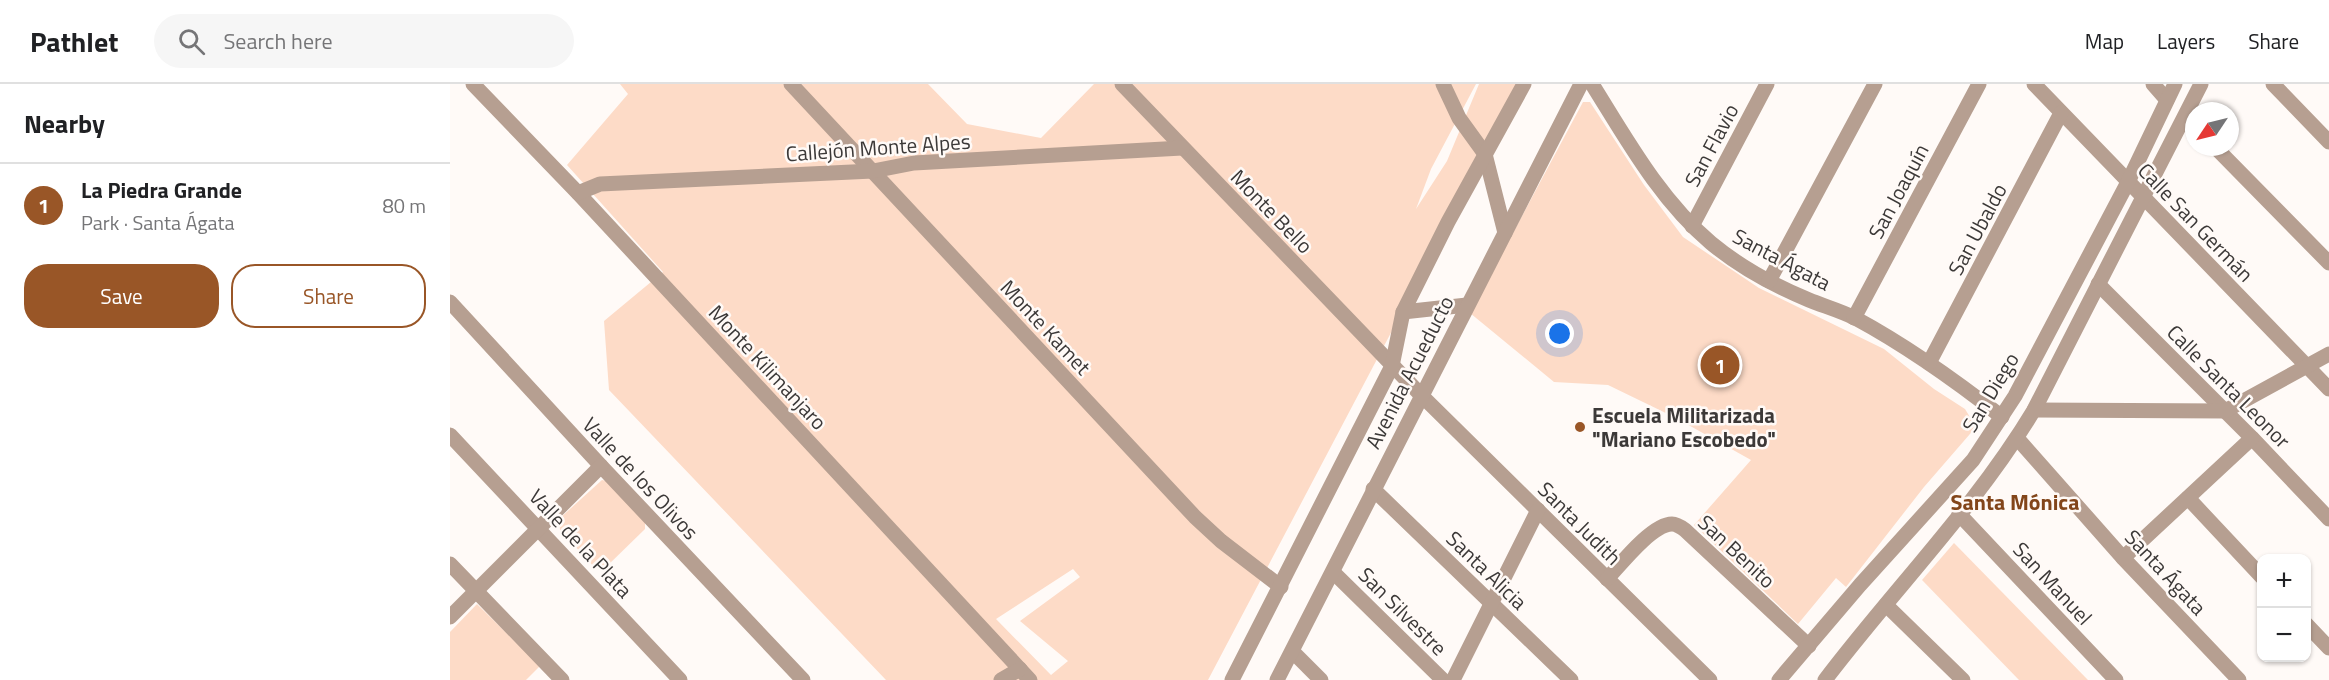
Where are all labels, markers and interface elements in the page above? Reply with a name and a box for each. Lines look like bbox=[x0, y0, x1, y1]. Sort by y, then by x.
search box bbox=[154, 14, 574, 68]
text: Pathlet bbox=[30, 20, 118, 63]
text: Search here bbox=[223, 24, 333, 58]
icon: search bbox=[175, 25, 208, 58]
text: Map bbox=[2085, 25, 2124, 57]
text: Layers bbox=[2157, 25, 2215, 57]
text: Share bbox=[2248, 25, 2299, 57]
street label: San Flavio bbox=[1676, 98, 1746, 192]
north arrow bbox=[2185, 102, 2239, 156]
text: Nearby bbox=[24, 104, 105, 143]
street label: Callejón Monte Alpes bbox=[785, 125, 971, 169]
street label: San Joaquín bbox=[1860, 138, 1936, 244]
street label: Calle San Germán bbox=[2131, 155, 2261, 289]
street label: Monte Bello bbox=[1223, 161, 1321, 261]
text: La Piedra Grande bbox=[81, 173, 242, 207]
street label: San Ubaldo bbox=[1939, 177, 2015, 281]
text: 1 bbox=[38, 190, 49, 221]
text: 80 m bbox=[382, 190, 426, 221]
text: Park · Santa Ágata bbox=[81, 207, 234, 238]
street label: Santa Ágata bbox=[1727, 220, 1837, 299]
button: Save bbox=[24, 264, 219, 328]
button: Share bbox=[231, 264, 426, 328]
street label: Monte Kamet bbox=[993, 272, 1099, 382]
street label: Avenida Acueducto bbox=[1357, 290, 1461, 454]
street label: Monte Kilimanjaro bbox=[701, 297, 835, 437]
street label: Calle Santa Leonor bbox=[2160, 317, 2298, 455]
your location bbox=[1545, 319, 1574, 348]
pin: 1 bbox=[1700, 342, 1740, 388]
street label: San Diego bbox=[1954, 346, 2026, 438]
place label: Escuela Militarizada "Mariano Escobedo" bbox=[1592, 399, 1776, 455]
street label: Valle de los Olivos bbox=[575, 409, 707, 547]
marker: Escuela Militarizada "Mariano Escobedo" bbox=[1573, 420, 1587, 434]
street label: Santa Judith bbox=[1531, 474, 1629, 572]
street label: Valle de la Plata bbox=[522, 481, 640, 605]
district label: Santa Mónica bbox=[1951, 485, 2079, 519]
street label: San Benito bbox=[1691, 507, 1783, 595]
street label: Santa Ágata bbox=[2118, 522, 2215, 622]
street label: Santa Alicia bbox=[1439, 523, 1535, 617]
street label: San Manuel bbox=[2006, 534, 2100, 632]
map controls bbox=[2257, 554, 2311, 662]
button: + bbox=[2257, 554, 2311, 608]
street label: San Silvestre bbox=[1351, 559, 1455, 663]
button: − bbox=[2257, 608, 2311, 662]

